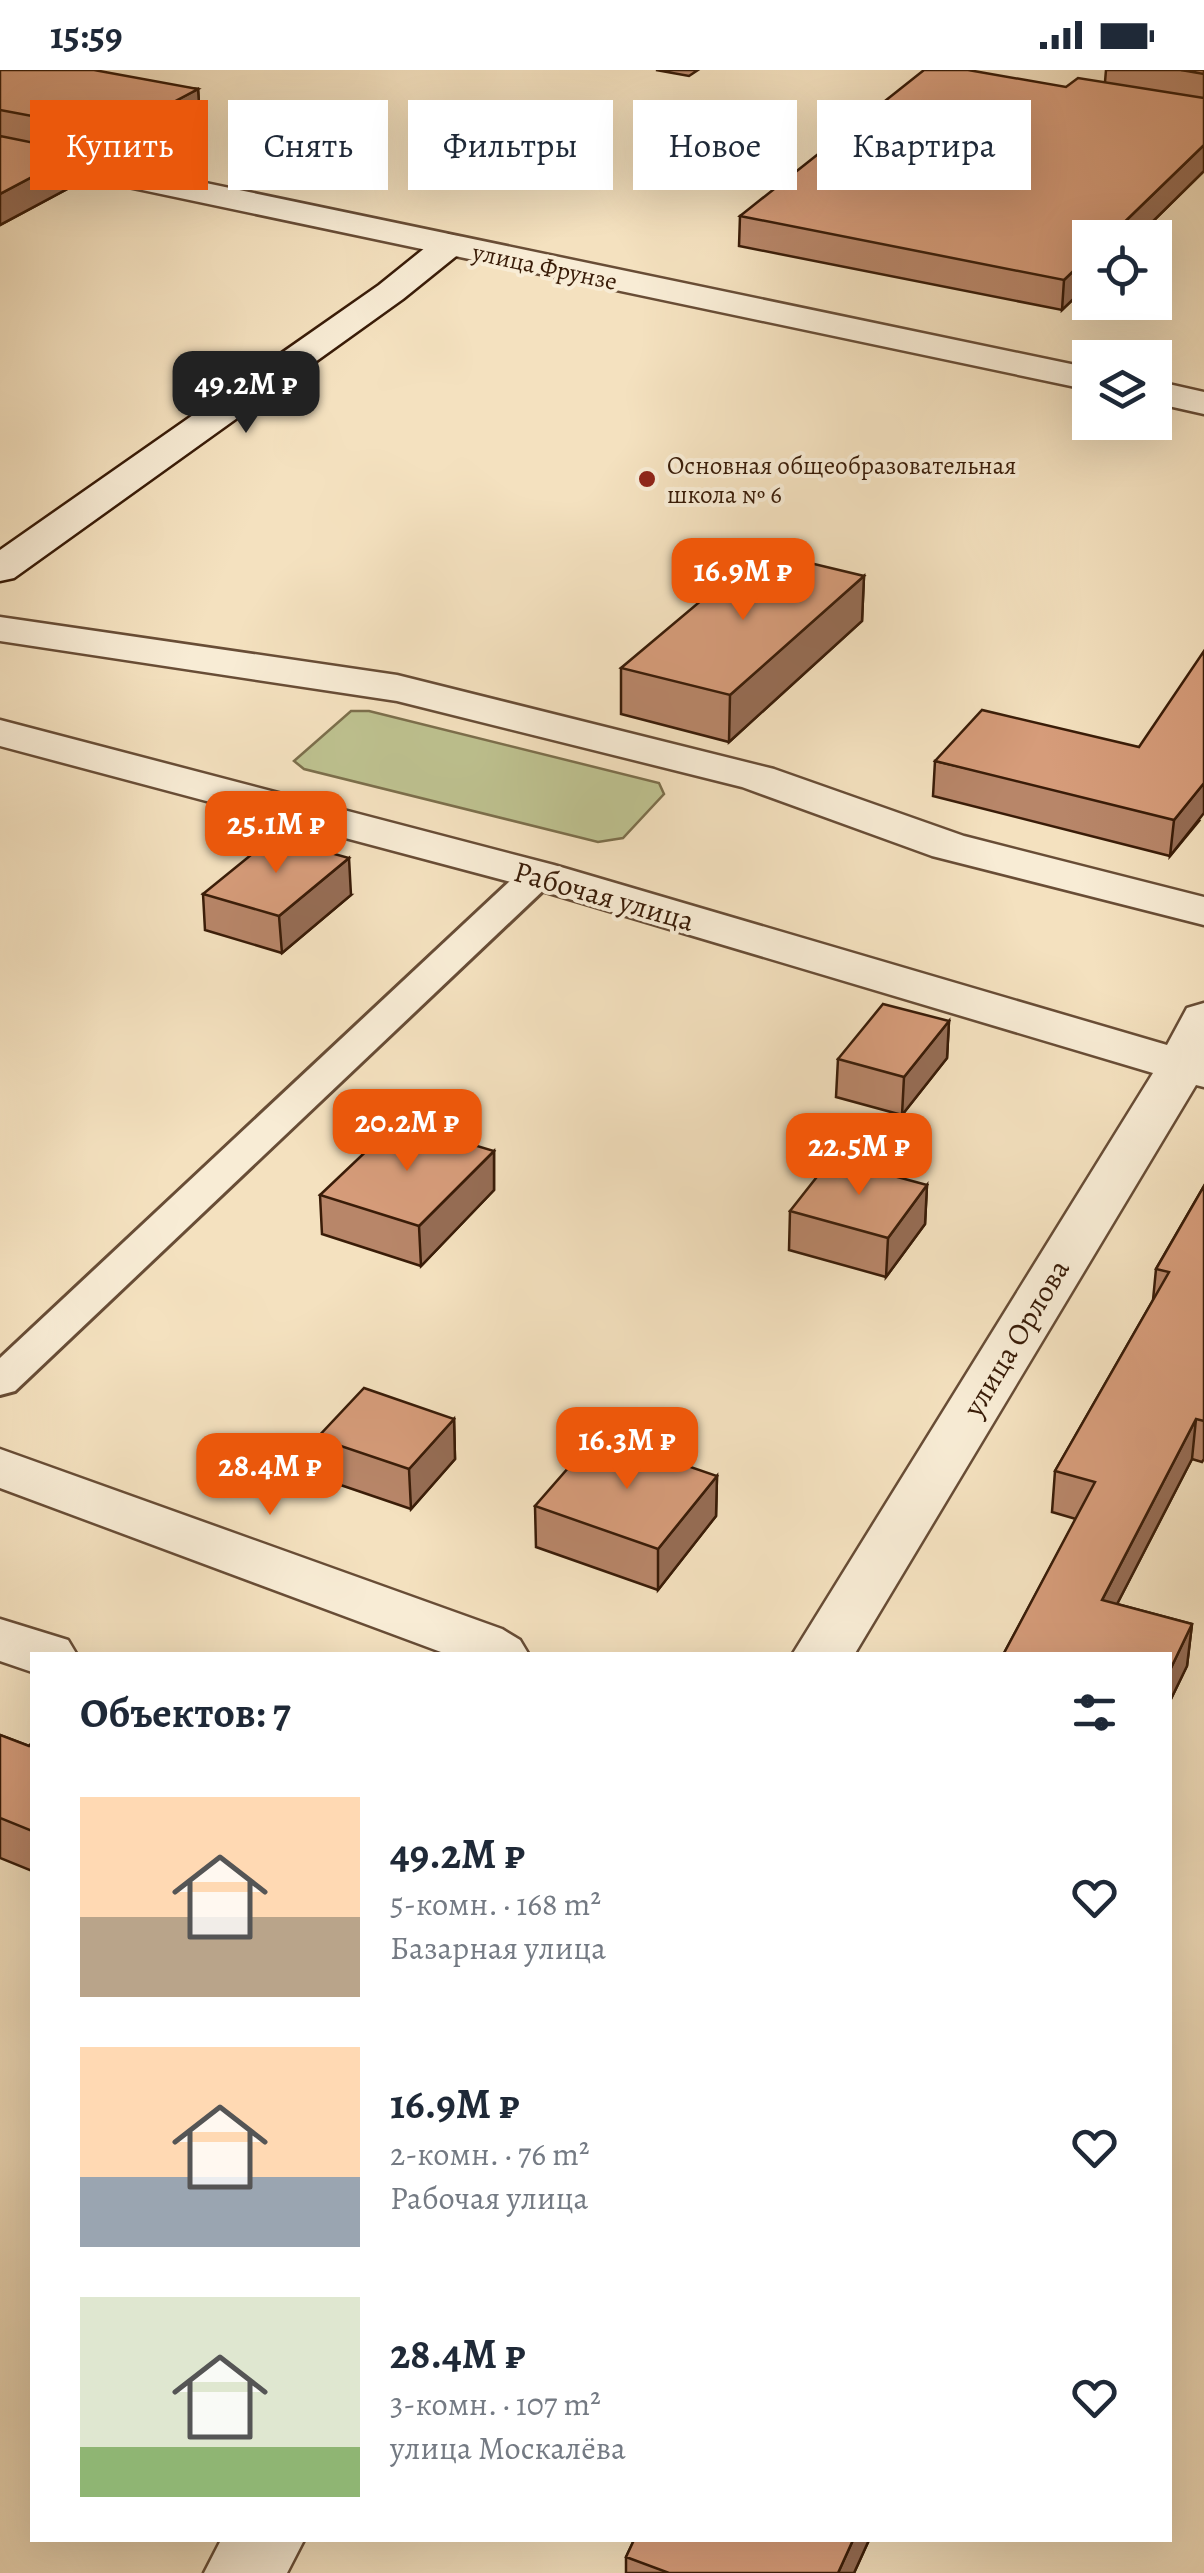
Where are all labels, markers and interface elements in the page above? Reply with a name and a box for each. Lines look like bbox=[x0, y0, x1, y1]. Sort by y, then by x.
text: 15:59 bbox=[50, 9, 123, 61]
chip: Купить bbox=[30, 100, 208, 190]
chip: Снять bbox=[228, 100, 388, 190]
chip: Фильтры bbox=[408, 100, 613, 190]
chip: Новое bbox=[633, 100, 797, 190]
chip: Квартира bbox=[817, 100, 1031, 190]
map controls bbox=[1072, 220, 1172, 440]
button: locate bbox=[1072, 220, 1172, 320]
street label: улица Фрунзе bbox=[468, 235, 620, 299]
button: layers bbox=[1072, 340, 1172, 440]
pin: 49.2M ₽ bbox=[154, 351, 338, 436]
text: 49.2M ₽ bbox=[195, 361, 297, 405]
place label: Основная общеобразовательная школа № 6 bbox=[667, 449, 1016, 512]
marker: Основная общеобразовательная школа № 6 bbox=[636, 468, 658, 490]
pin: 16.9M ₽ bbox=[651, 538, 835, 623]
text: 16.9M ₽ bbox=[694, 548, 792, 592]
pin: 25.1M ₽ bbox=[184, 791, 368, 876]
text: 25.1M ₽ bbox=[227, 801, 325, 845]
street label: Рабочая улица bbox=[509, 851, 699, 941]
pin: 20.2M ₽ bbox=[315, 1089, 499, 1174]
text: 20.2M ₽ bbox=[355, 1099, 459, 1143]
pin: 22.5M ₽ bbox=[767, 1113, 951, 1198]
text: 22.5M ₽ bbox=[808, 1123, 910, 1167]
street label: улица Орлова bbox=[953, 1252, 1079, 1425]
pin: 16.3M ₽ bbox=[535, 1407, 719, 1492]
text: 16.3M ₽ bbox=[578, 1417, 676, 1461]
pin: 28.4M ₽ bbox=[178, 1433, 362, 1518]
text: 28.4M ₽ bbox=[218, 1443, 322, 1487]
text: Объектов: 7 bbox=[80, 1684, 291, 1741]
icon: filters bbox=[1067, 1685, 1122, 1740]
text: 49.2M ₽ bbox=[390, 1825, 525, 1882]
icon: home bbox=[160, 1837, 280, 1957]
icon: heart bbox=[1067, 1870, 1122, 1925]
text: 5-комн. · 168 m² bbox=[390, 1882, 601, 1926]
text: Базарная улица bbox=[390, 1926, 606, 1970]
text: 16.9M ₽ bbox=[390, 2075, 520, 2132]
icon: home bbox=[160, 2087, 280, 2207]
icon: heart bbox=[1067, 2120, 1122, 2175]
text: 2-комн. · 76 m² bbox=[390, 2132, 589, 2176]
text: Рабочая улица bbox=[390, 2176, 588, 2220]
text: 28.4M ₽ bbox=[390, 2325, 526, 2382]
icon: home bbox=[160, 2337, 280, 2457]
icon: heart bbox=[1067, 2370, 1122, 2425]
text: 3-комн. · 107 m² bbox=[390, 2382, 601, 2426]
text: улица Москалёва bbox=[390, 2426, 626, 2470]

